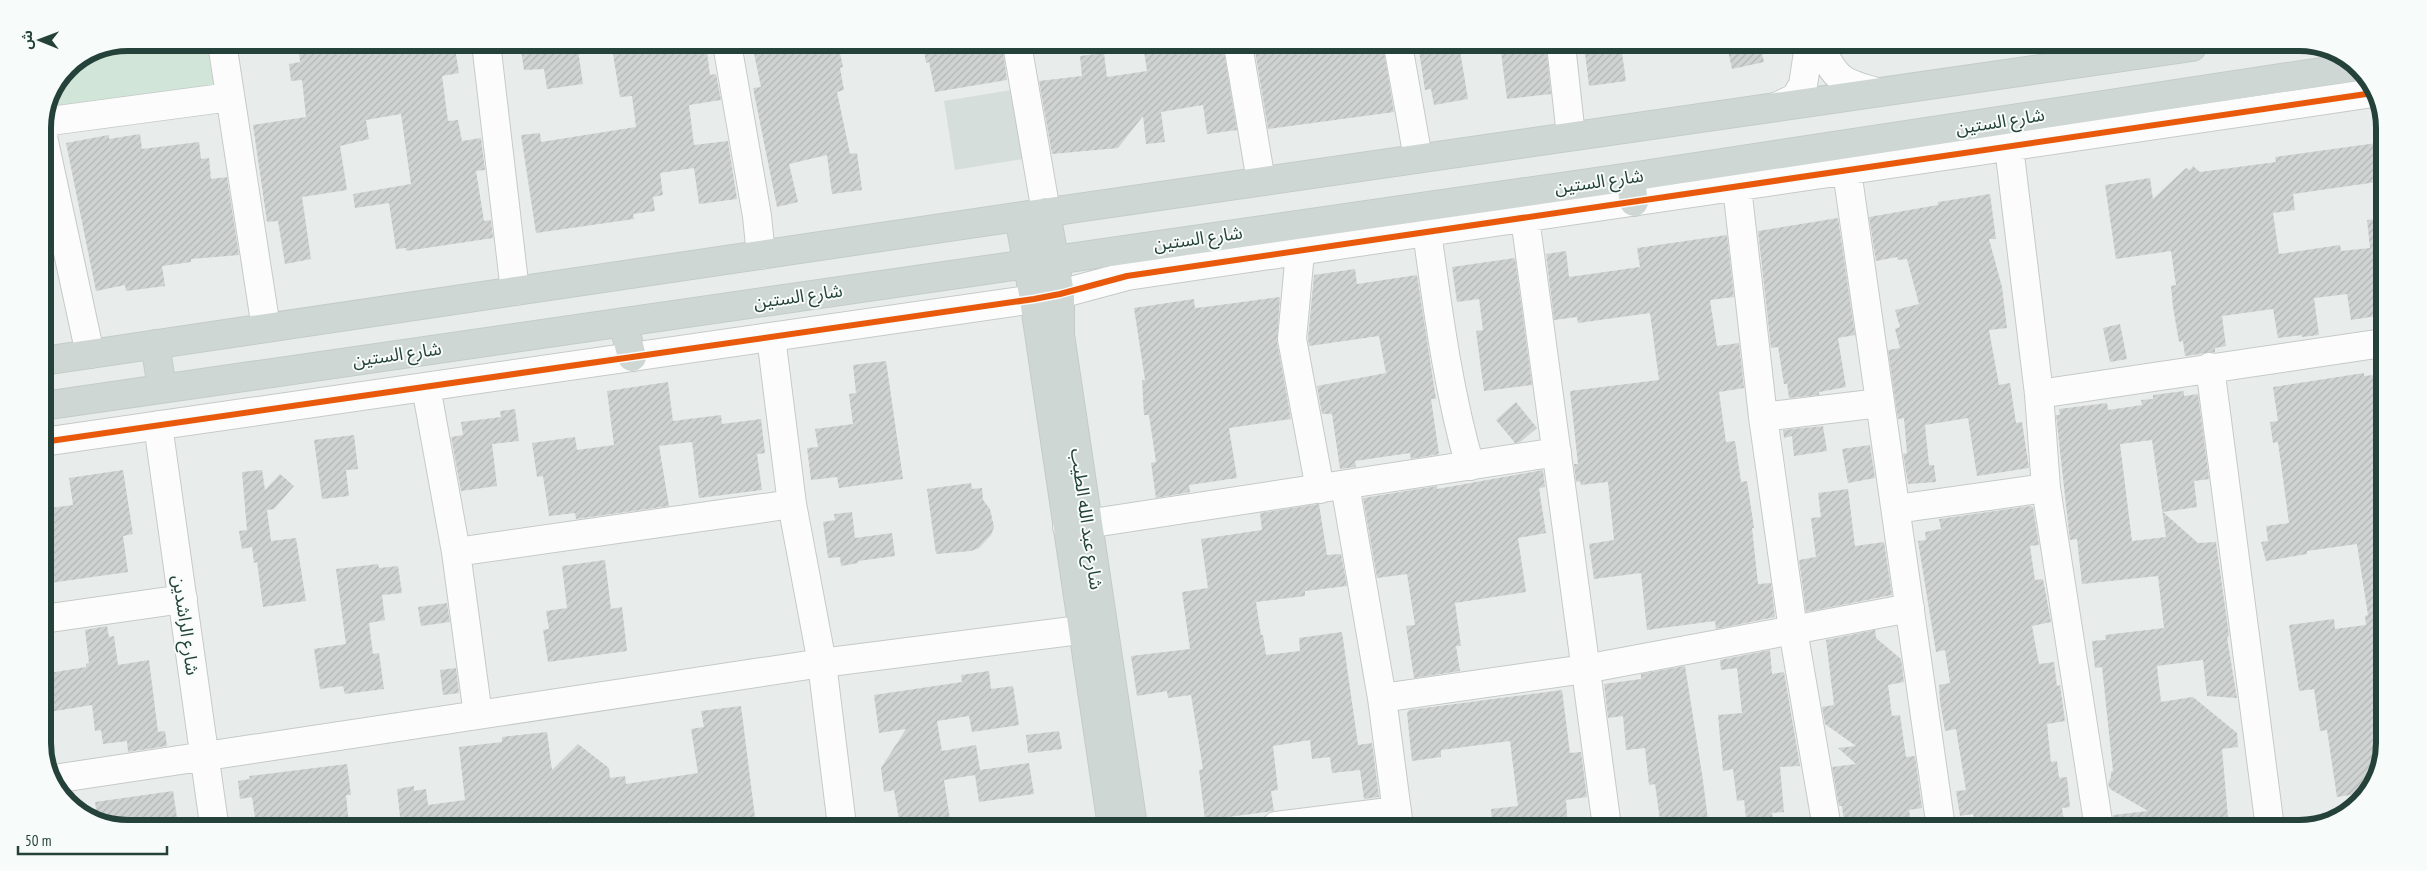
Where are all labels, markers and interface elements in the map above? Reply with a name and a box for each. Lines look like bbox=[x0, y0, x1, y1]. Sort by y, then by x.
north arrow bbox=[15, 15, 65, 65]
text: ش bbox=[18, 30, 36, 50]
street label: شارع الستين bbox=[1954, 103, 2047, 142]
street label: شارع الستين bbox=[1553, 163, 1645, 202]
street label: شارع الستين bbox=[1152, 220, 1244, 259]
street label: شارع الستين bbox=[752, 278, 844, 317]
street label: شارع الستين bbox=[351, 336, 443, 375]
street label: شارع عبد الله الطيب bbox=[1063, 447, 1108, 592]
street label: شارع الراشدين bbox=[165, 573, 204, 677]
scale bar bbox=[18, 824, 166, 856]
text: 50 m bbox=[25, 831, 51, 850]

